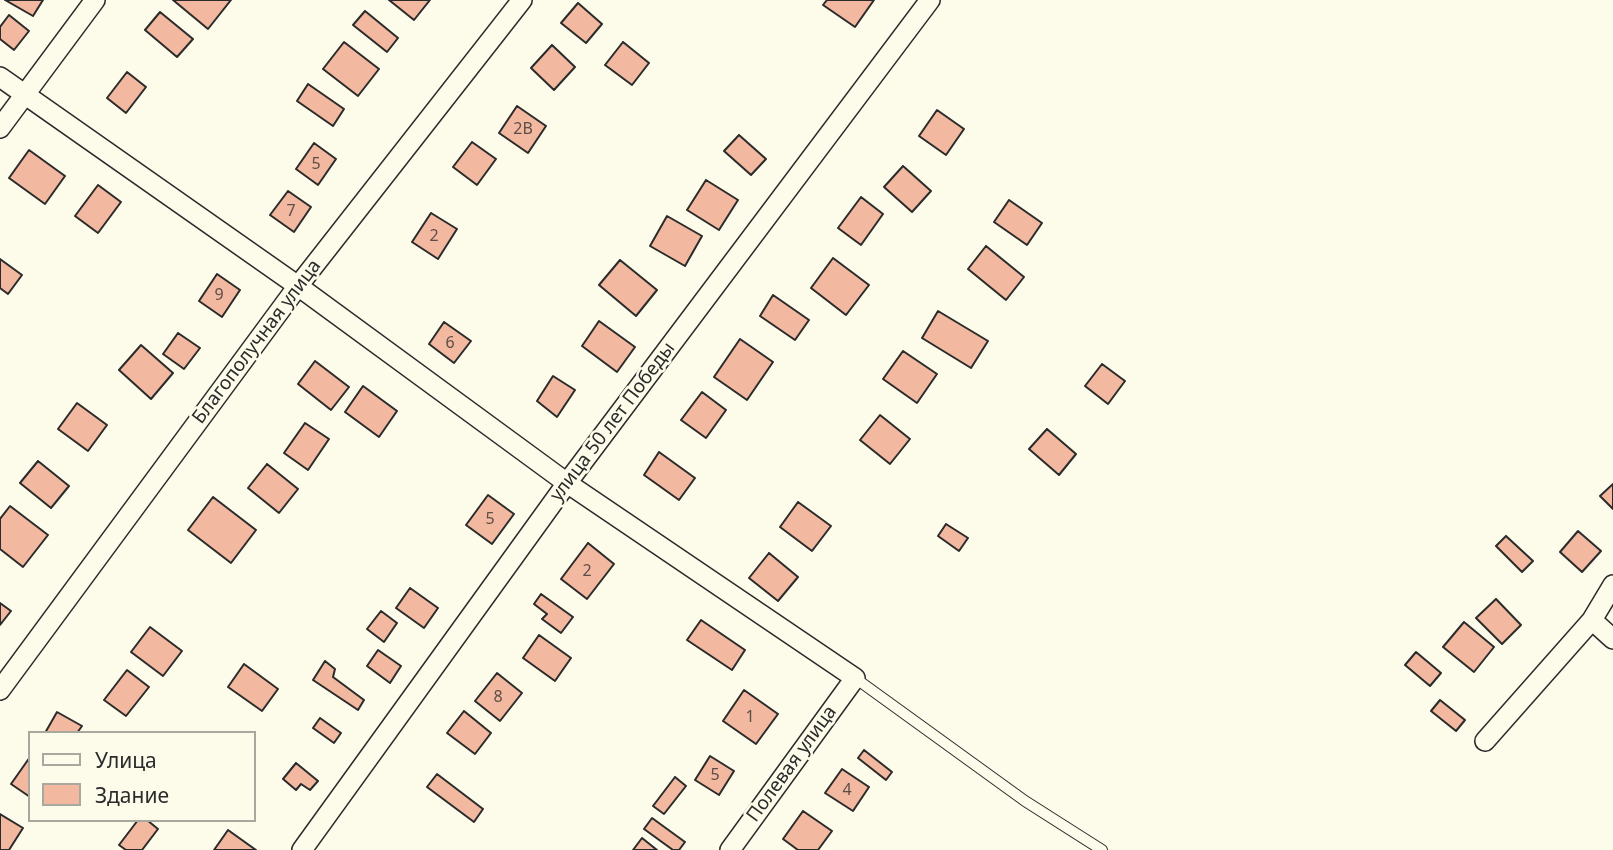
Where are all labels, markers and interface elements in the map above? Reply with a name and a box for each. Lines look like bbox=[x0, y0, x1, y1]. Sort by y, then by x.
house number: 2В bbox=[513, 119, 533, 139]
house number: 5 bbox=[311, 154, 321, 174]
house number: 7 bbox=[286, 201, 296, 221]
house number: 2 bbox=[429, 226, 439, 246]
street label: Благополучная улица bbox=[188, 255, 326, 429]
house number: 9 bbox=[214, 285, 224, 305]
house number: 6 bbox=[445, 333, 455, 353]
street label: улица 50 лет Победы bbox=[546, 338, 680, 506]
house number: 5 bbox=[485, 509, 495, 529]
house number: 2 bbox=[582, 561, 592, 581]
house number: 8 bbox=[493, 687, 503, 707]
street label: Полевая улица bbox=[742, 702, 842, 826]
house number: 1 bbox=[745, 707, 755, 727]
legend bbox=[28, 731, 256, 822]
text: Улица bbox=[95, 746, 157, 774]
house number: 5 bbox=[710, 765, 720, 785]
house number: 4 bbox=[842, 780, 852, 800]
text: Здание bbox=[95, 781, 169, 809]

